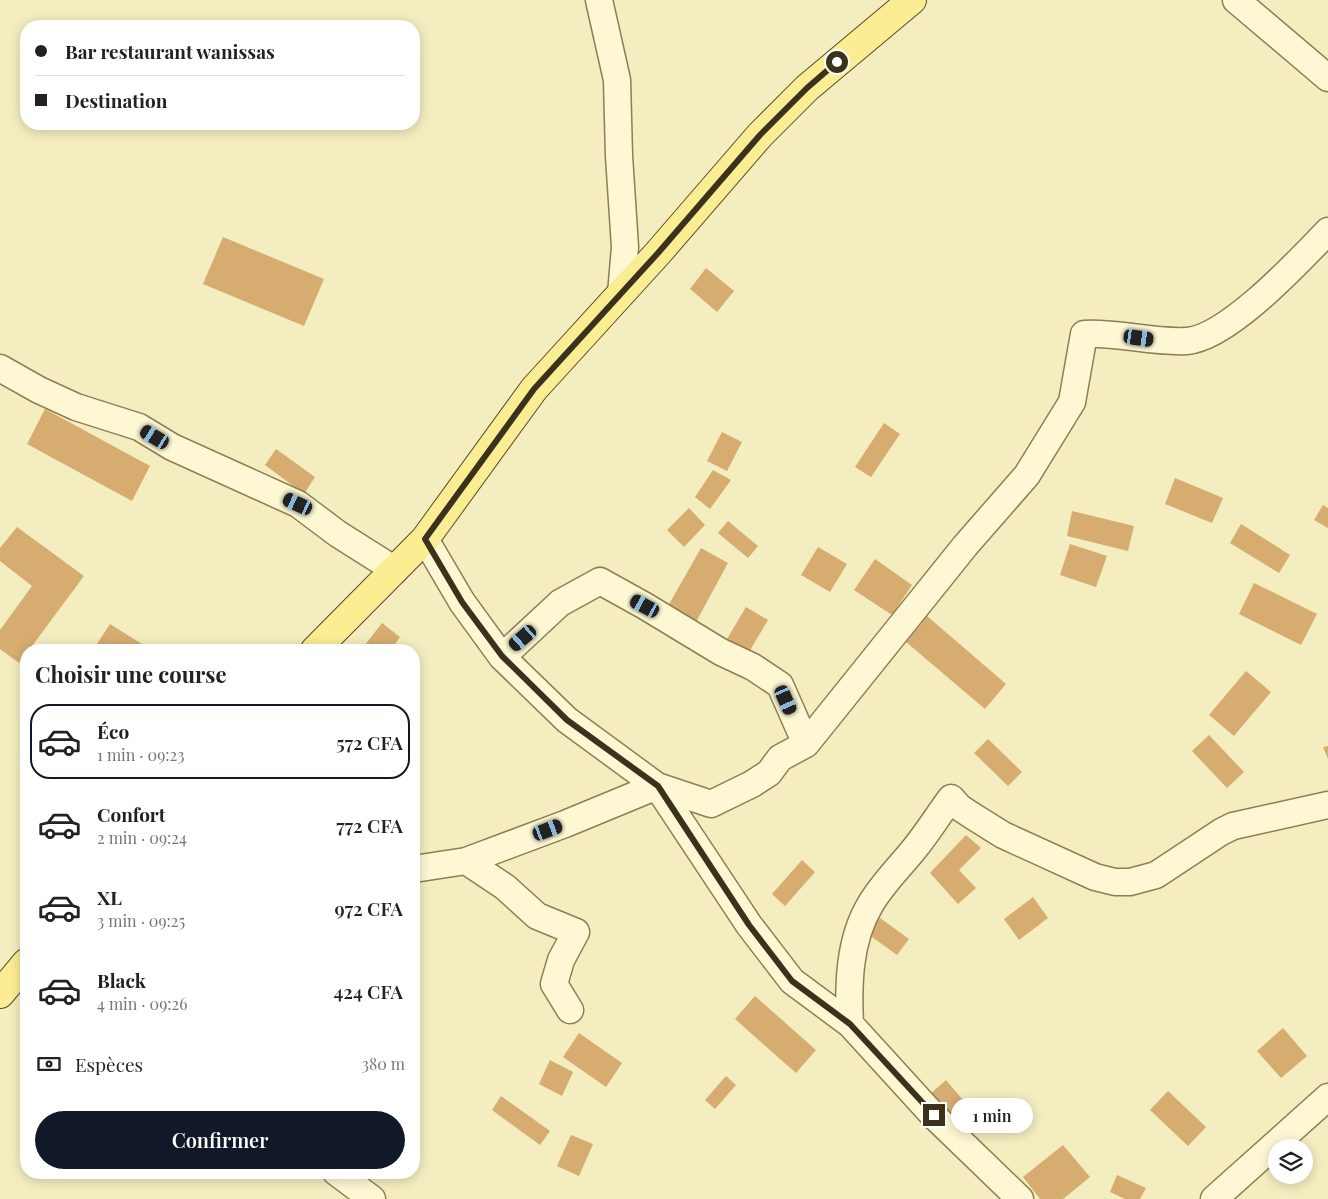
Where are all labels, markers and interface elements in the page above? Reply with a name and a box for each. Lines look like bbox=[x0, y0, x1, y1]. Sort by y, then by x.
text: Bar restaurant wanissas bbox=[65, 38, 275, 64]
route start bbox=[826, 51, 848, 73]
text: Destination bbox=[65, 87, 167, 113]
car bbox=[1123, 328, 1154, 348]
car bbox=[138, 423, 171, 451]
car bbox=[281, 491, 314, 517]
car bbox=[628, 592, 661, 620]
car bbox=[506, 622, 539, 654]
text: Choisir une course bbox=[35, 659, 227, 689]
car bbox=[773, 683, 798, 717]
text: Éco bbox=[97, 718, 129, 744]
icon: car bbox=[37, 719, 82, 764]
text: 572 CFA bbox=[336, 729, 403, 755]
text: 1 min · 09:23 bbox=[97, 744, 184, 765]
text: Confort bbox=[97, 801, 165, 827]
icon: car bbox=[37, 802, 82, 847]
text: 772 CFA bbox=[336, 812, 403, 838]
car bbox=[531, 818, 564, 842]
text: 2 min · 09:24 bbox=[97, 827, 187, 848]
text: XL bbox=[97, 884, 122, 910]
icon: car bbox=[37, 885, 82, 930]
text: 972 CFA bbox=[334, 895, 403, 921]
text: 3 min · 09:25 bbox=[97, 910, 185, 931]
text: Black bbox=[97, 967, 146, 993]
icon: car bbox=[37, 968, 82, 1013]
text: 424 CFA bbox=[333, 978, 403, 1004]
text: 4 min · 09:26 bbox=[97, 993, 187, 1014]
icon: cash bbox=[35, 1050, 63, 1078]
text: Espèces bbox=[75, 1051, 143, 1077]
text: 380 m bbox=[362, 1053, 405, 1074]
callout: 1 min bbox=[952, 1098, 1034, 1132]
route end bbox=[923, 1104, 945, 1126]
text: 1 min bbox=[973, 1105, 1011, 1126]
button: Confirmer bbox=[35, 1111, 405, 1169]
map controls bbox=[1268, 1139, 1313, 1184]
button: layers bbox=[1268, 1139, 1313, 1184]

